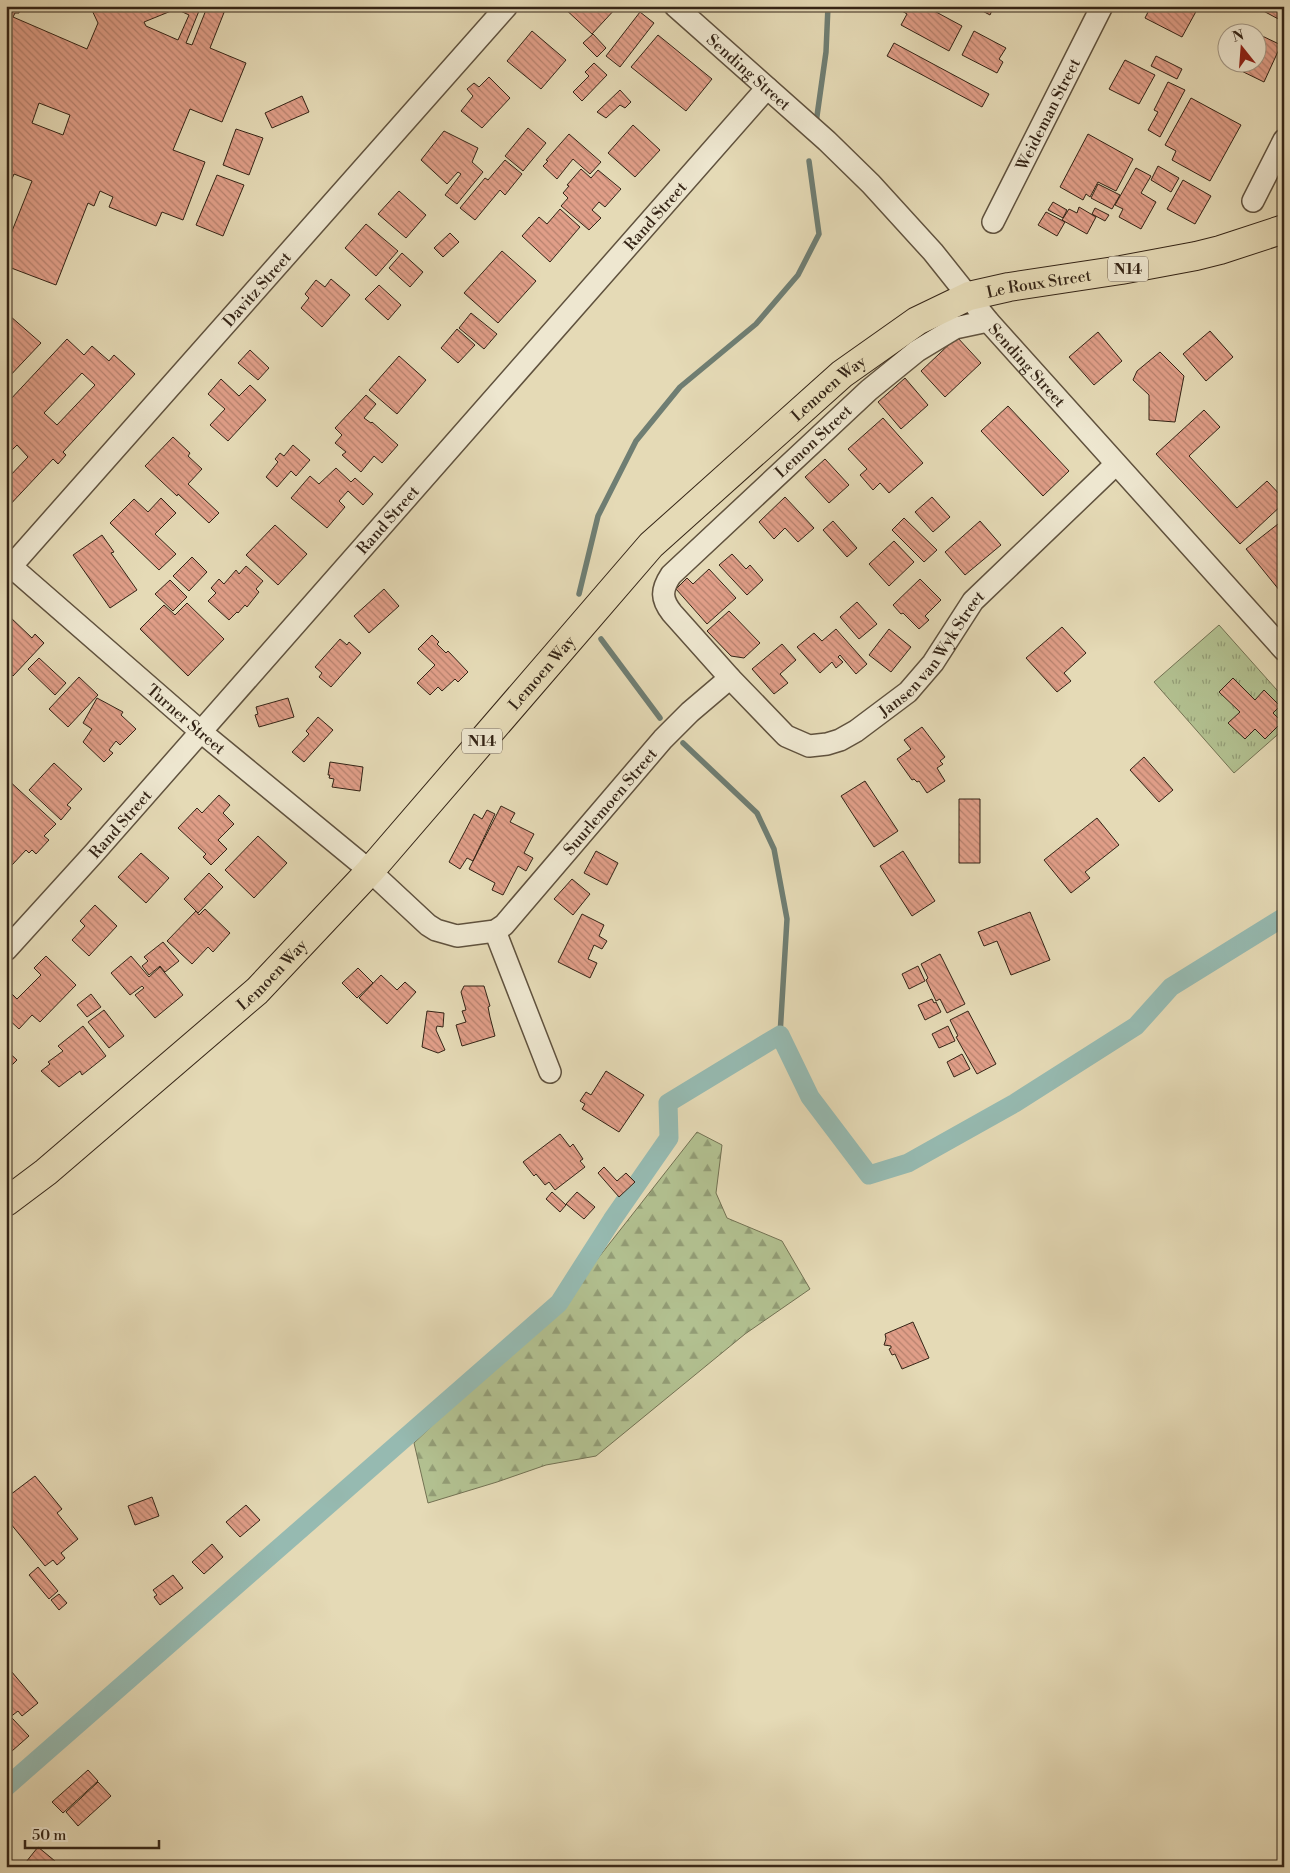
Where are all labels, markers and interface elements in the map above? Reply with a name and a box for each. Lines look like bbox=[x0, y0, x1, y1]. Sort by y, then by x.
north arrow bbox=[1218, 22, 1268, 72]
text: N bbox=[1231, 26, 1246, 47]
street label: Sending Street bbox=[702, 30, 795, 115]
street label: Weideman Street bbox=[1011, 55, 1085, 175]
street label: Rand Street bbox=[620, 177, 691, 255]
street label: Davitz Street bbox=[219, 248, 296, 331]
road number: N14 bbox=[1108, 256, 1148, 282]
street label: Le Roux Street bbox=[984, 266, 1093, 303]
street label: Sending Street bbox=[984, 319, 1070, 412]
street label: Lemoen Way bbox=[787, 351, 870, 426]
street label: Lemon Street bbox=[771, 401, 857, 482]
street label: Rand Street bbox=[352, 482, 424, 559]
street label: Jansen van Wyk Street bbox=[874, 586, 989, 722]
street label: Lemoen Way bbox=[504, 632, 580, 714]
street label: Turner Street bbox=[142, 680, 230, 759]
road number: N14 bbox=[462, 728, 502, 754]
street label: Suurlemoen Street bbox=[559, 744, 662, 859]
street label: Rand Street bbox=[85, 786, 156, 863]
street label: Lemoen Way bbox=[233, 935, 312, 1015]
scale bar bbox=[25, 1818, 159, 1850]
text: 50 m bbox=[32, 1826, 66, 1845]

